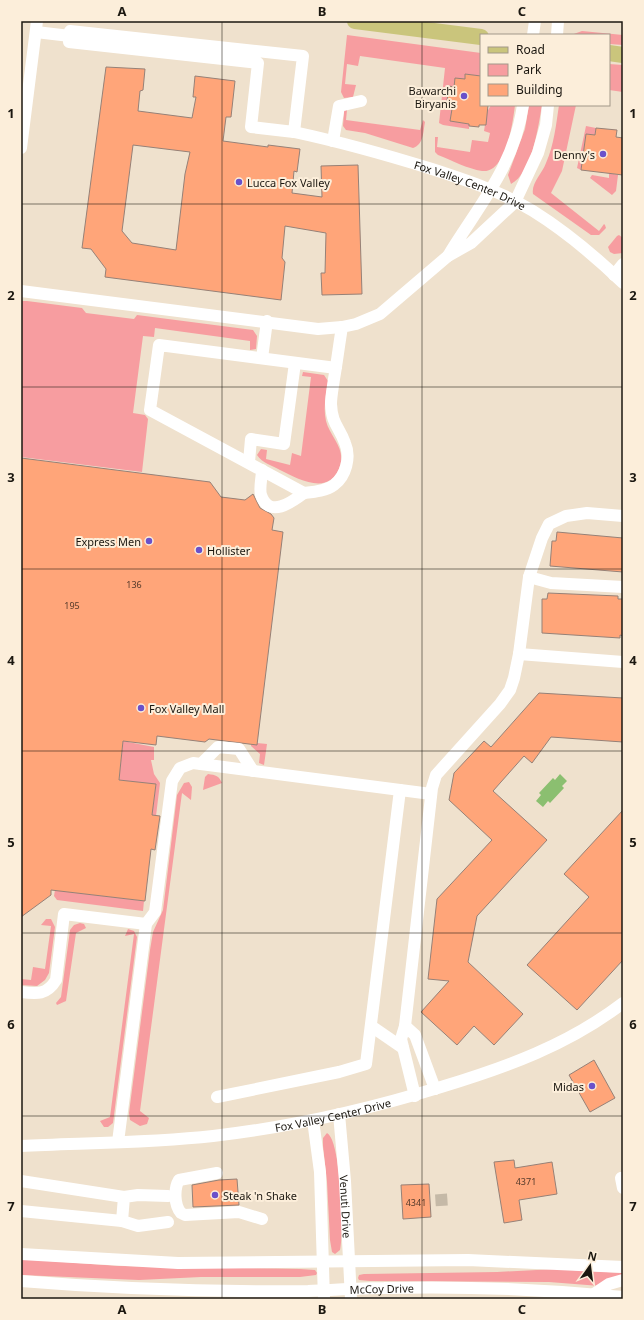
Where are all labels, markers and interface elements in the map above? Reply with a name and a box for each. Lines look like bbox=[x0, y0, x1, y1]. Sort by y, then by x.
text: A bbox=[118, 2, 127, 20]
text: B bbox=[318, 2, 326, 20]
text: C bbox=[518, 2, 526, 20]
legend bbox=[480, 34, 610, 106]
text: Road bbox=[516, 41, 545, 58]
text: Park bbox=[516, 61, 542, 78]
text: Building bbox=[516, 81, 563, 98]
place label: Bawarchi Biryanis bbox=[409, 83, 456, 111]
marker: Bawarchi Biryanis bbox=[459, 91, 469, 101]
text: 1 bbox=[7, 104, 15, 122]
text: 1 bbox=[629, 104, 637, 122]
place label: Denny's bbox=[554, 147, 595, 162]
marker: Denny's bbox=[598, 149, 608, 159]
street label: Fox Valley Center Drive bbox=[413, 157, 529, 213]
place label: Lucca Fox Valley bbox=[247, 175, 330, 190]
marker: Lucca Fox Valley bbox=[234, 177, 244, 187]
text: 2 bbox=[7, 286, 15, 304]
text: 2 bbox=[629, 286, 637, 304]
text: 3 bbox=[7, 468, 15, 486]
text: 3 bbox=[629, 468, 637, 486]
place label: Express Men bbox=[75, 534, 141, 549]
marker: Express Men bbox=[144, 536, 154, 546]
place label: Hollister bbox=[207, 543, 251, 558]
marker: Hollister bbox=[194, 545, 204, 555]
house number: 136 bbox=[126, 578, 142, 591]
house number: 195 bbox=[64, 599, 80, 612]
text: 4 bbox=[7, 651, 15, 669]
text: 4 bbox=[629, 651, 637, 669]
place label: Fox Valley Mall bbox=[149, 701, 224, 716]
marker: Fox Valley Mall bbox=[136, 703, 146, 713]
text: 5 bbox=[7, 833, 15, 851]
text: 5 bbox=[629, 833, 637, 851]
text: 6 bbox=[7, 1015, 15, 1033]
text: 6 bbox=[629, 1015, 637, 1033]
place label: Midas bbox=[553, 1079, 584, 1094]
marker: Midas bbox=[587, 1081, 597, 1091]
street label: Fox Valley Center Drive bbox=[274, 1094, 392, 1135]
street label: Venuti Drive bbox=[337, 1175, 355, 1239]
house number: 4371 bbox=[516, 1175, 536, 1188]
place label: Steak 'n Shake bbox=[223, 1188, 297, 1203]
marker: Steak 'n Shake bbox=[210, 1190, 220, 1200]
house number: 4341 bbox=[406, 1196, 426, 1209]
text: 7 bbox=[7, 1197, 15, 1215]
text: 7 bbox=[629, 1197, 637, 1215]
north arrow bbox=[570, 1246, 610, 1286]
text: N bbox=[586, 1247, 599, 1264]
street label: McCoy Drive bbox=[349, 1280, 414, 1296]
text: A bbox=[118, 1300, 127, 1318]
text: B bbox=[318, 1300, 326, 1318]
text: C bbox=[518, 1300, 526, 1318]

